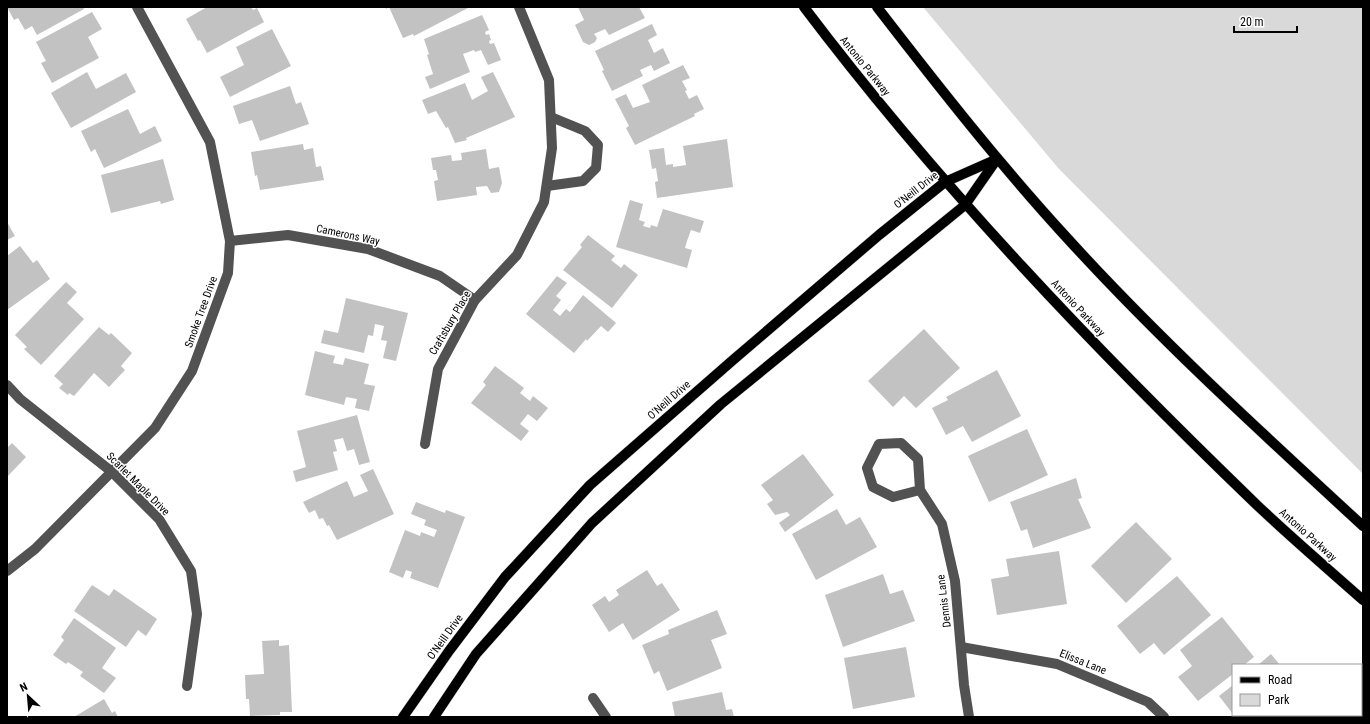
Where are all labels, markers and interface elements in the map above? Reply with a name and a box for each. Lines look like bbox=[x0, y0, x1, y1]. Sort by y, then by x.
scale bar bbox=[1234, 8, 1297, 34]
text: 20 m bbox=[1240, 15, 1264, 29]
street label: Antonio Parkway bbox=[837, 34, 893, 99]
street label: O'Neill Drive bbox=[891, 169, 941, 211]
street label: Camerons Way bbox=[315, 222, 381, 248]
street label: Smoke Tree Drive bbox=[182, 274, 220, 350]
street label: Antonio Parkway bbox=[1048, 277, 1108, 339]
street label: Craftsbury Place bbox=[426, 289, 474, 357]
street label: O'Neill Drive bbox=[645, 378, 693, 422]
street label: Scarlet Maple Drive bbox=[104, 450, 172, 518]
street label: Antonio Parkway bbox=[1277, 506, 1340, 564]
street label: Dennis Lane bbox=[934, 574, 954, 628]
street label: O'Neill Drive bbox=[424, 612, 466, 662]
street label: Elissa Lane bbox=[1058, 647, 1108, 677]
legend bbox=[1232, 664, 1362, 716]
text: Road bbox=[1268, 673, 1292, 687]
north arrow bbox=[8, 676, 48, 716]
text: N bbox=[18, 680, 30, 695]
text: Park bbox=[1268, 693, 1290, 707]

